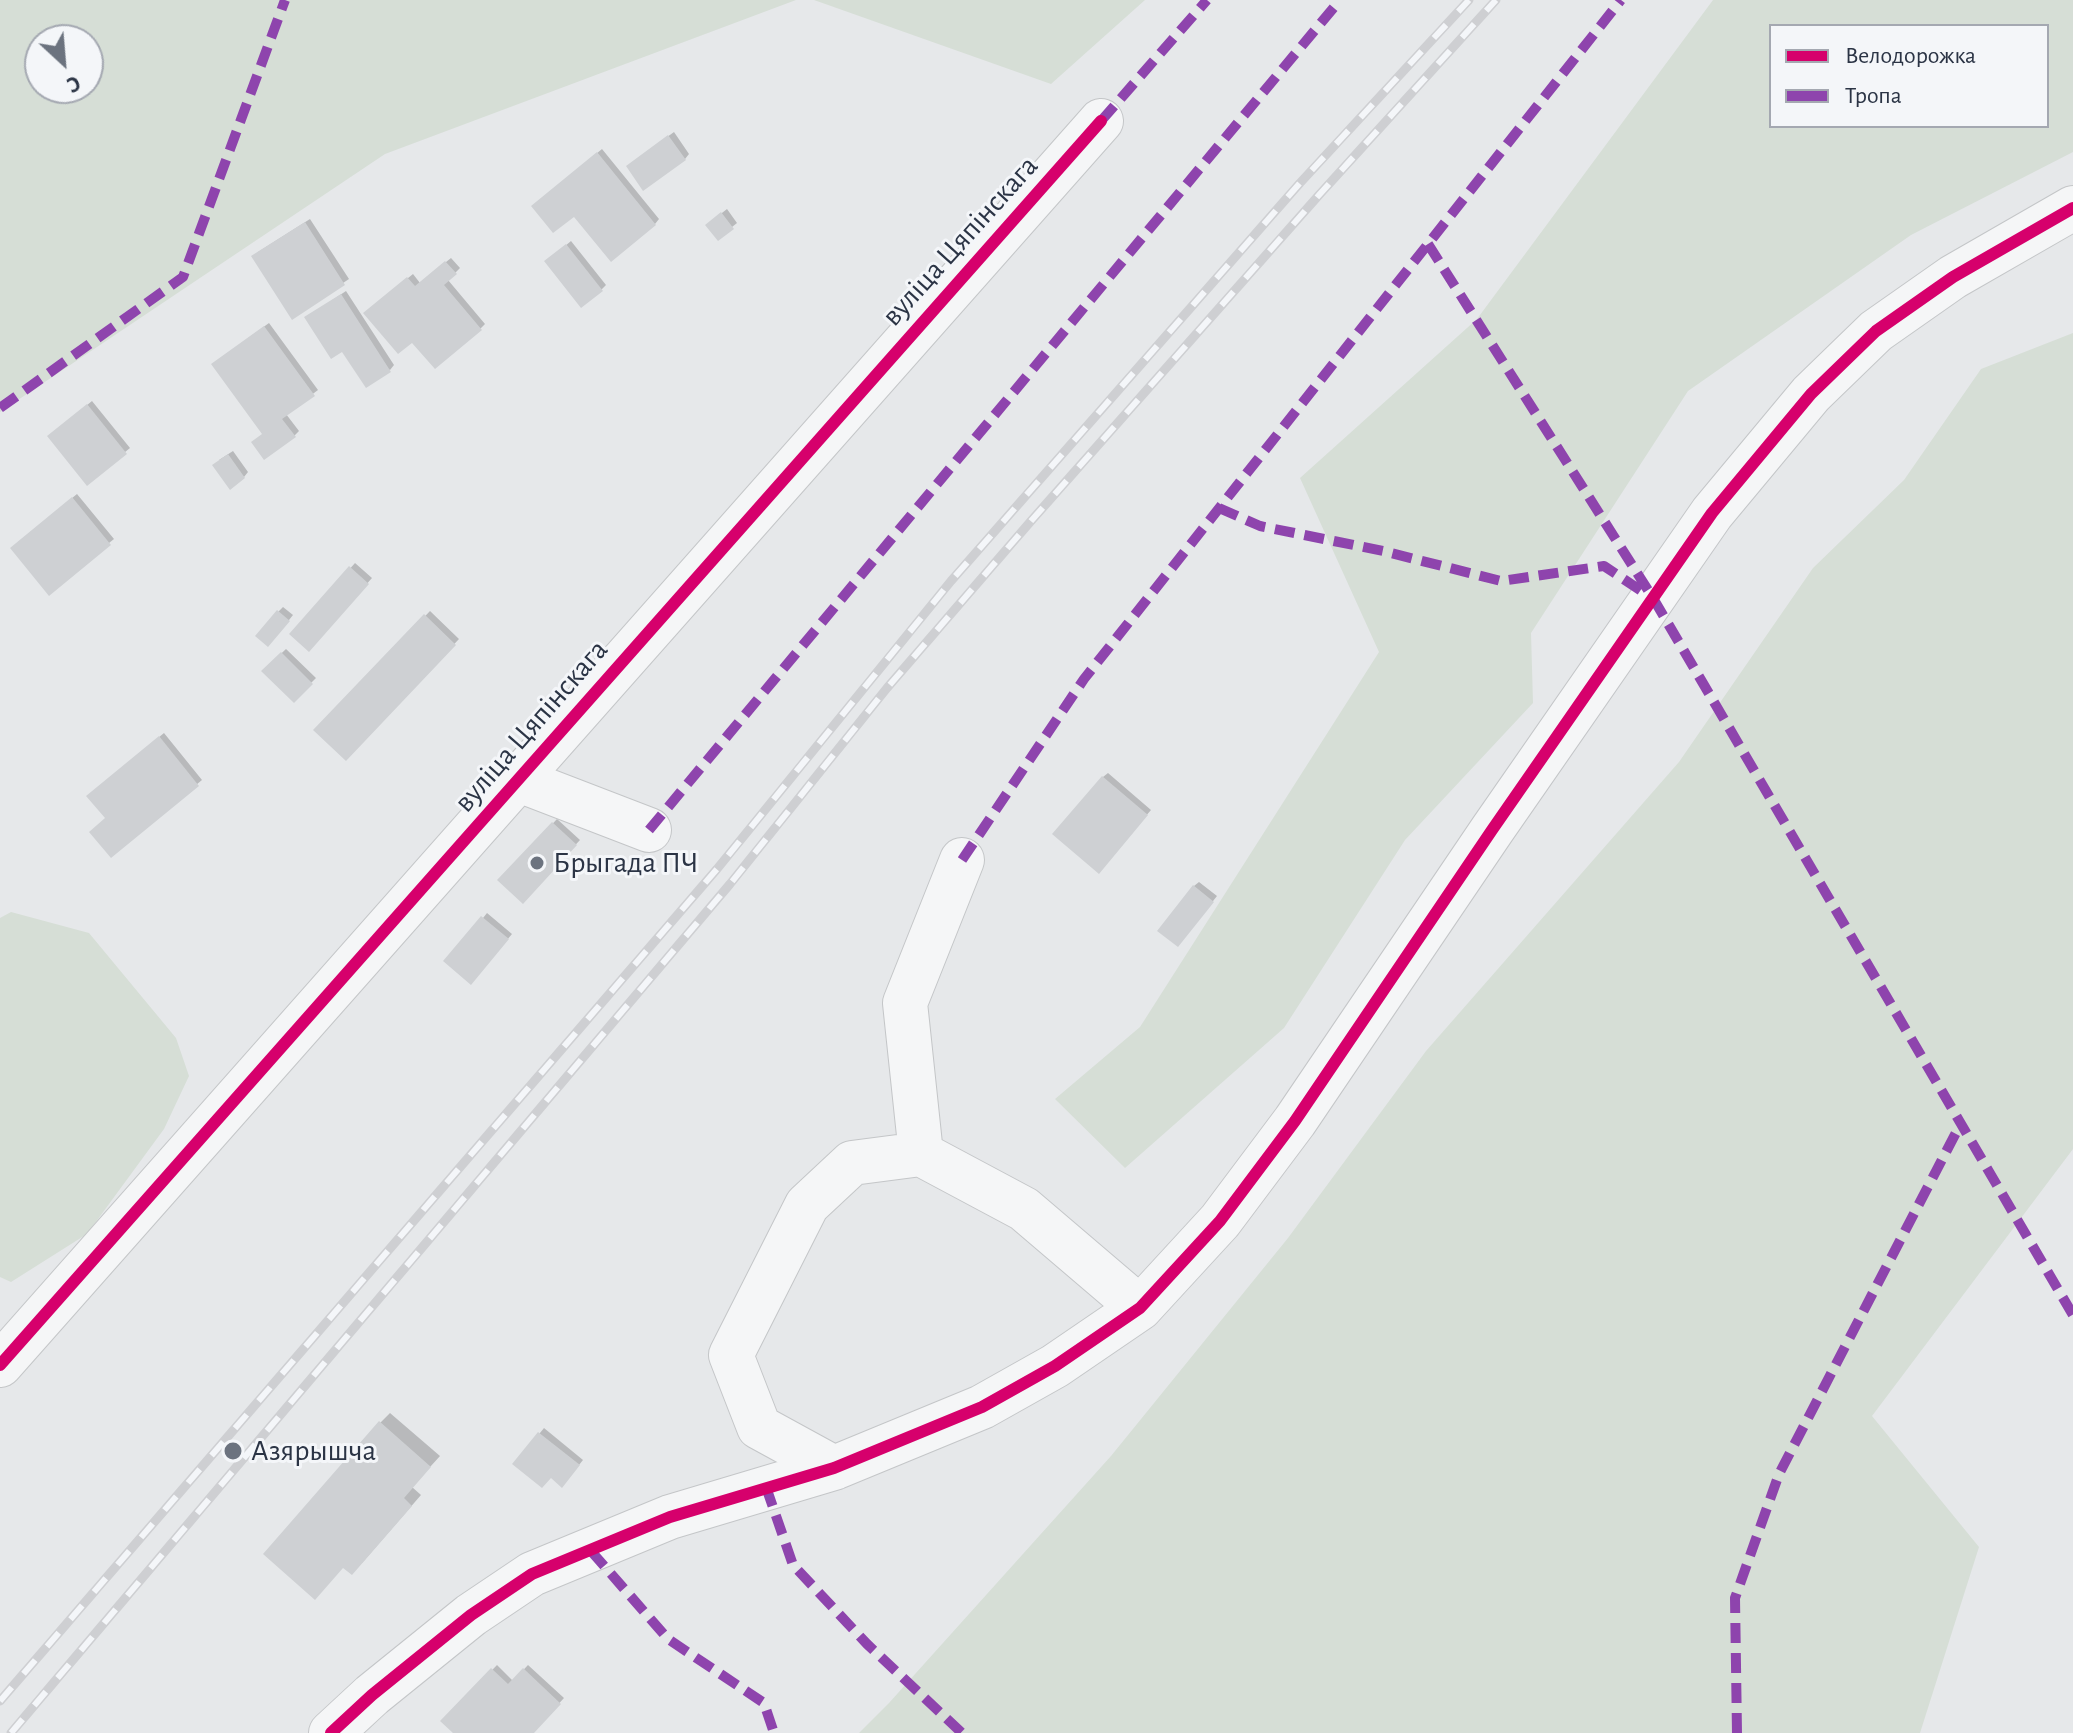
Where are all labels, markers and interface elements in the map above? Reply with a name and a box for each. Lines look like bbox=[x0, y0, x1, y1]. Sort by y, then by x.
north arrow bbox=[24, 24, 104, 104]
legend bbox=[1769, 24, 2049, 128]
text: Велодорожка bbox=[1845, 44, 1976, 68]
text: С bbox=[63, 71, 84, 96]
text: Тропа bbox=[1845, 84, 1902, 108]
street label: вуліца Цяпінскага bbox=[874, 148, 1046, 334]
street label: вуліца Цяпінскага bbox=[446, 632, 616, 820]
place label: Брыгада ПЧ bbox=[553, 845, 699, 881]
marker: Брыгада ПЧ bbox=[528, 854, 546, 872]
place label: Азярышча bbox=[251, 1433, 376, 1469]
marker: Азярышча bbox=[222, 1440, 244, 1462]

